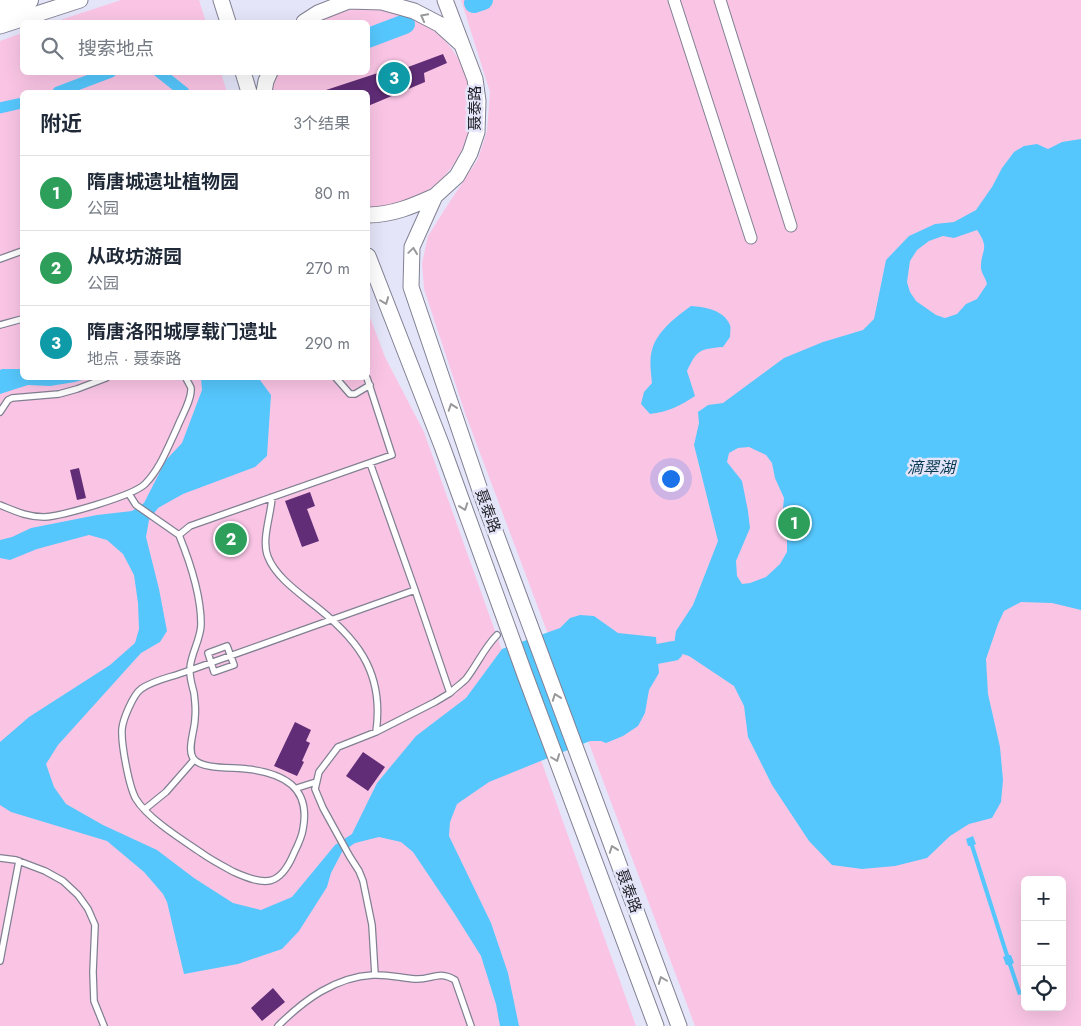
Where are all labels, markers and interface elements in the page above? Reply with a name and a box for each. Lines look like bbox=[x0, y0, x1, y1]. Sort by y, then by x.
one-way arrow bbox=[420, 13, 429, 23]
search box bbox=[20, 20, 370, 75]
icon: search bbox=[38, 34, 66, 62]
text: 搜索地点 bbox=[78, 35, 154, 62]
pin: 3 bbox=[378, 59, 410, 97]
street label: 聂泰路 bbox=[464, 85, 486, 131]
text: 附近 bbox=[40, 109, 82, 139]
text: 3个结果 bbox=[293, 112, 350, 135]
text: 隋唐城遗址植物园 bbox=[87, 168, 239, 195]
text: 1 bbox=[52, 182, 60, 205]
text: 80 m bbox=[314, 182, 350, 205]
text: 公园 bbox=[87, 197, 119, 220]
text: 从政坊游园 bbox=[87, 243, 182, 270]
one-way arrow bbox=[407, 247, 418, 255]
text: 2 bbox=[51, 257, 61, 280]
text: 270 m bbox=[306, 257, 350, 280]
text: 公园 bbox=[87, 272, 119, 295]
one-way arrow bbox=[379, 297, 389, 305]
text: 隋唐洛阳城厚载门遗址 bbox=[87, 318, 277, 345]
text: 3 bbox=[51, 332, 61, 355]
text: 290 m bbox=[305, 332, 350, 355]
text: 地点 · 聂泰路 bbox=[87, 347, 181, 370]
one-way arrow bbox=[448, 403, 458, 411]
water label: 滴翠湖 bbox=[907, 456, 958, 479]
your location bbox=[658, 466, 684, 492]
street label: 聂泰路 bbox=[470, 486, 506, 536]
one-way arrow bbox=[458, 502, 468, 510]
pin: 1 bbox=[778, 504, 810, 542]
pin: 2 bbox=[215, 520, 247, 558]
one-way arrow bbox=[552, 693, 563, 702]
one-way arrow bbox=[550, 753, 560, 762]
one-way arrow bbox=[609, 846, 619, 854]
street label: 聂泰路 bbox=[611, 866, 647, 916]
map controls bbox=[1021, 876, 1066, 1011]
button: + bbox=[1021, 876, 1066, 921]
button: − bbox=[1021, 921, 1066, 966]
button: locate bbox=[1021, 966, 1066, 1011]
one-way arrow bbox=[658, 977, 668, 985]

